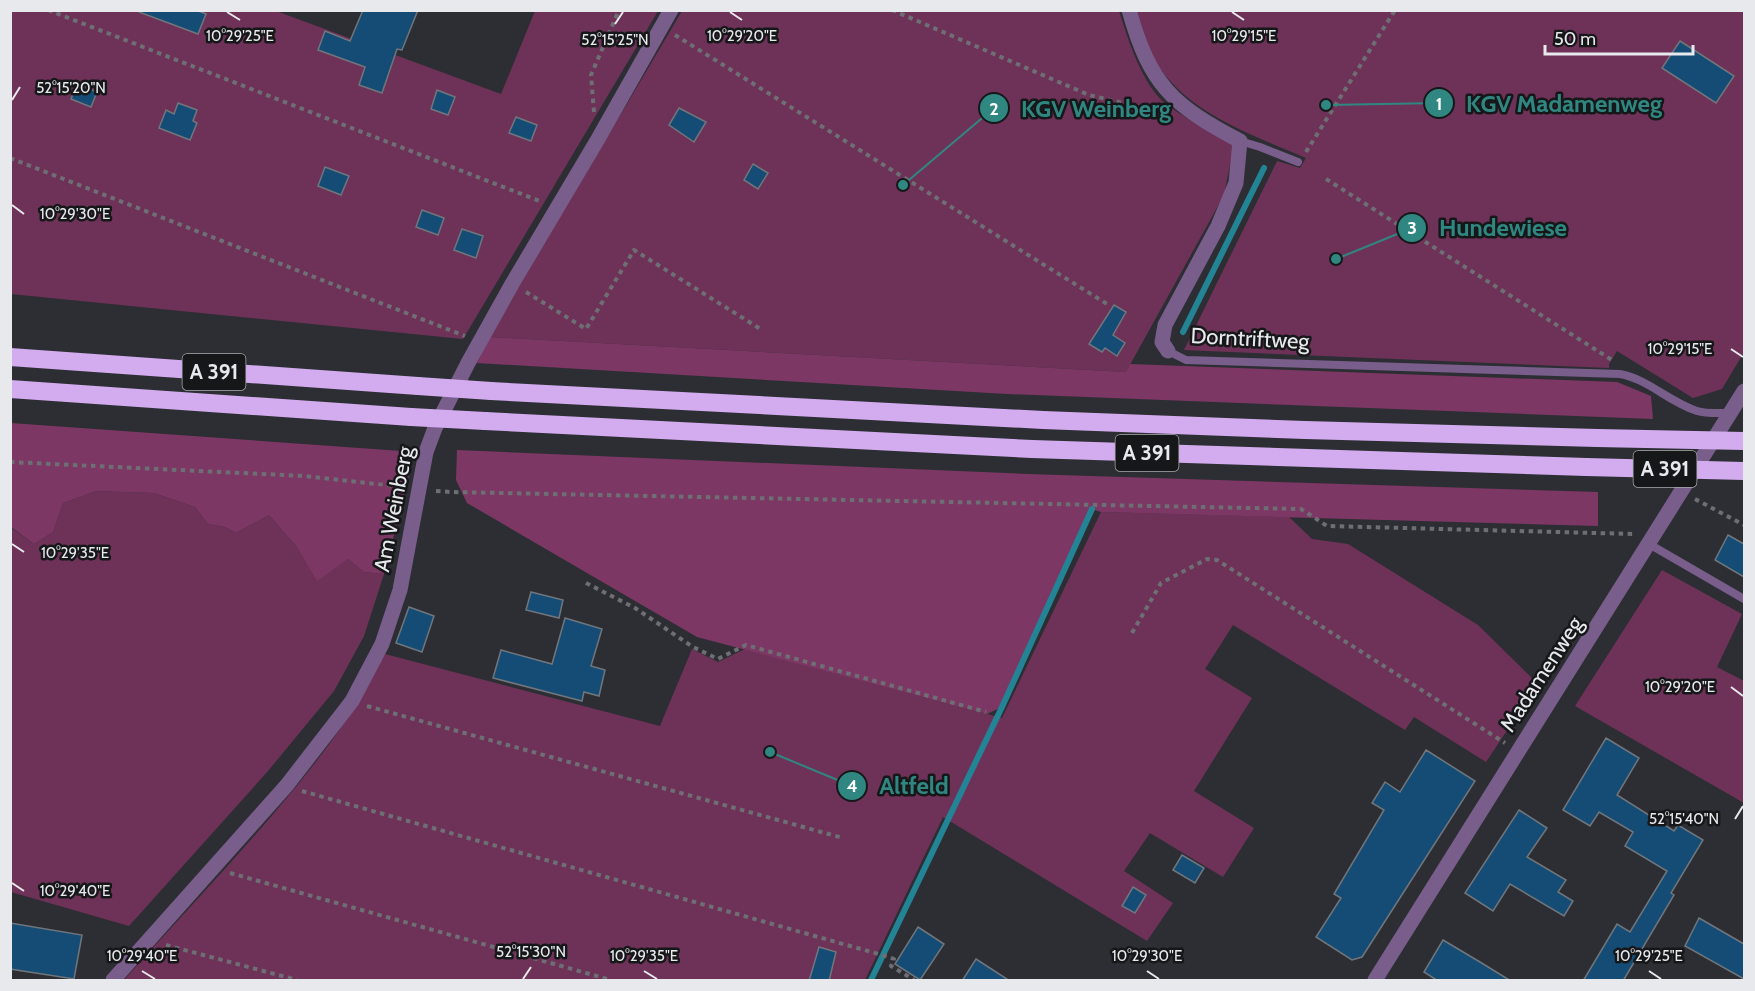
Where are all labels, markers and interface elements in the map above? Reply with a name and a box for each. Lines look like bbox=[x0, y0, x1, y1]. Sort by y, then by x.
scale bar bbox=[1545, 18, 1694, 56]
text: 10°29'25"E bbox=[206, 27, 274, 45]
text: 10°29'20"E bbox=[707, 27, 777, 45]
text: 10°29'15"E bbox=[1212, 27, 1276, 45]
text: 50 m bbox=[1554, 28, 1596, 50]
text: 52°15'25"N bbox=[581, 31, 649, 49]
text: 52°15'20"N bbox=[36, 79, 106, 97]
callout: KGV Madamenweg bbox=[1424, 82, 1674, 124]
callout: KGV Weinberg bbox=[979, 87, 1183, 129]
text: KGV Madamenweg bbox=[1466, 89, 1662, 118]
text: 1 bbox=[1436, 93, 1442, 115]
text: KGV Weinberg bbox=[1021, 94, 1171, 123]
text: 2 bbox=[989, 98, 999, 120]
text: 10°29'30"E bbox=[40, 205, 110, 223]
callout: Hundewiese bbox=[1397, 207, 1579, 249]
text: Hundewiese bbox=[1439, 213, 1567, 242]
text: 3 bbox=[1407, 217, 1417, 239]
street label: Dorntriftweg bbox=[1190, 322, 1311, 355]
text: 10°29'15"E bbox=[1648, 340, 1712, 358]
road number: A 391 bbox=[182, 354, 246, 390]
road number: A 391 bbox=[1116, 435, 1178, 471]
street label: Am Weinberg bbox=[368, 443, 419, 574]
road number: A 391 bbox=[1634, 451, 1696, 487]
text: 10°29'35"E bbox=[41, 544, 109, 562]
street label: Madamenweg bbox=[1494, 611, 1589, 737]
text: 10°29'20"E bbox=[1645, 678, 1715, 696]
callout: Altfeld bbox=[837, 765, 961, 807]
text: Altfeld bbox=[879, 771, 949, 800]
text: 4 bbox=[846, 775, 858, 797]
text: 52°15'40"N bbox=[1649, 810, 1719, 828]
text: 10°29'40"E bbox=[40, 882, 110, 900]
text: 52°15'30"N bbox=[496, 943, 566, 961]
text: 10°29'40"E bbox=[107, 947, 177, 965]
text: 10°29'35"E bbox=[610, 947, 678, 965]
text: 10°29'30"E bbox=[1112, 947, 1182, 965]
text: 10°29'25"E bbox=[1615, 947, 1683, 965]

